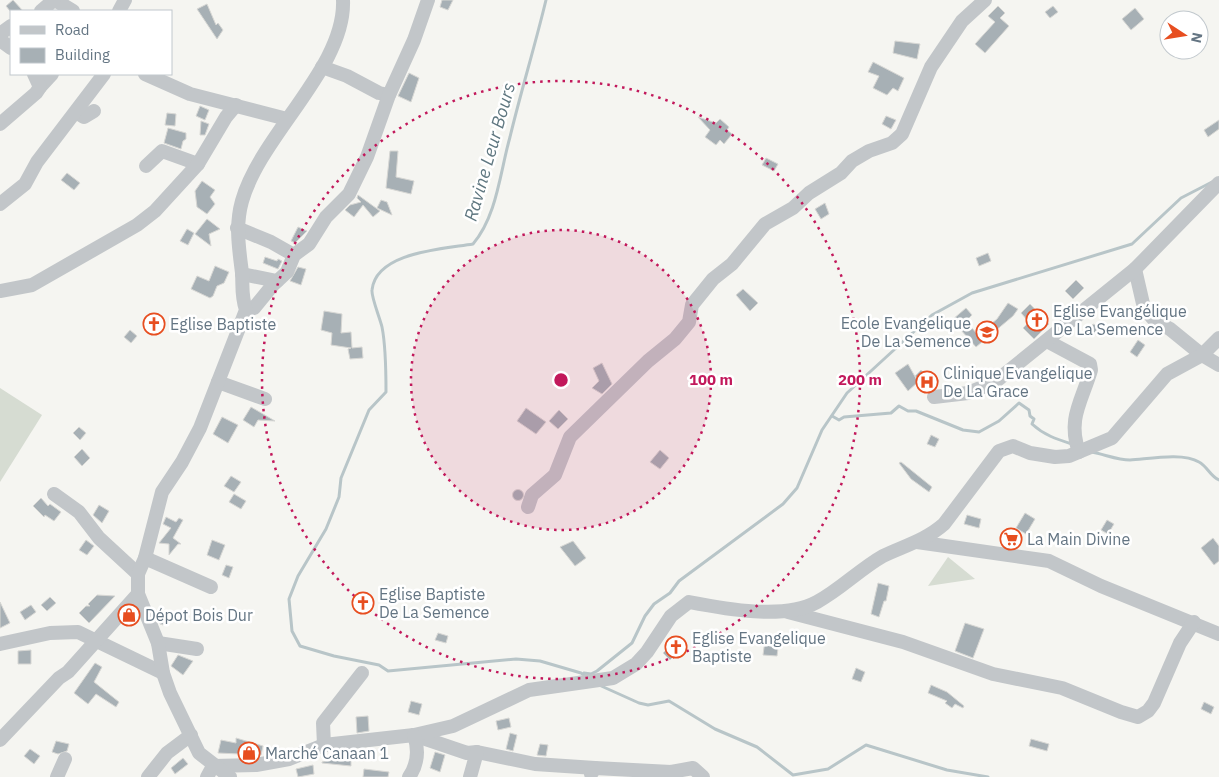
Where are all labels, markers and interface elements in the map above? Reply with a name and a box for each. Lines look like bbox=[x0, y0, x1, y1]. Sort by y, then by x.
legend bbox=[10, 10, 172, 75]
north arrow bbox=[1159, 10, 1209, 60]
text: Road bbox=[55, 20, 90, 39]
text: N bbox=[1187, 31, 1207, 45]
text: Building bbox=[55, 45, 110, 64]
water label: Ravine Leur Bours bbox=[459, 80, 520, 224]
place label: Eglise Evangélique De La Semence bbox=[1053, 301, 1187, 339]
church icon: Eglise Evangélique De La Semence bbox=[1025, 308, 1049, 332]
church icon: Eglise Baptiste bbox=[142, 312, 166, 336]
place label: Ecole Evangelique De La Semence bbox=[841, 313, 971, 351]
place label: Eglise Baptiste bbox=[170, 314, 276, 334]
school or university icon: Ecole Evangelique De La Semence bbox=[975, 320, 999, 344]
place label: Clinique Evangelique De La Grace bbox=[943, 363, 1093, 401]
text: 100 m bbox=[689, 370, 733, 389]
text: 200 m bbox=[838, 370, 882, 389]
hospital icon: Clinique Evangelique De La Grace bbox=[915, 370, 939, 394]
centre of rings bbox=[552, 371, 570, 389]
supermarket icon: La Main Divine bbox=[999, 527, 1023, 551]
place label: La Main Divine bbox=[1027, 529, 1130, 549]
place label: Eglise Baptiste De La Semence bbox=[379, 584, 489, 622]
church icon: Eglise Baptiste De La Semence bbox=[351, 591, 375, 615]
shop icon: Dépot Bois Dur bbox=[117, 603, 141, 627]
place label: Dépot Bois Dur bbox=[145, 605, 253, 625]
place label: Eglise Evangelique Baptiste bbox=[692, 628, 826, 666]
church icon: Eglise Evangelique Baptiste bbox=[664, 635, 688, 659]
shop icon: Marché Canaan 1 bbox=[237, 741, 261, 765]
place label: Marché Canaan 1 bbox=[265, 743, 389, 763]

